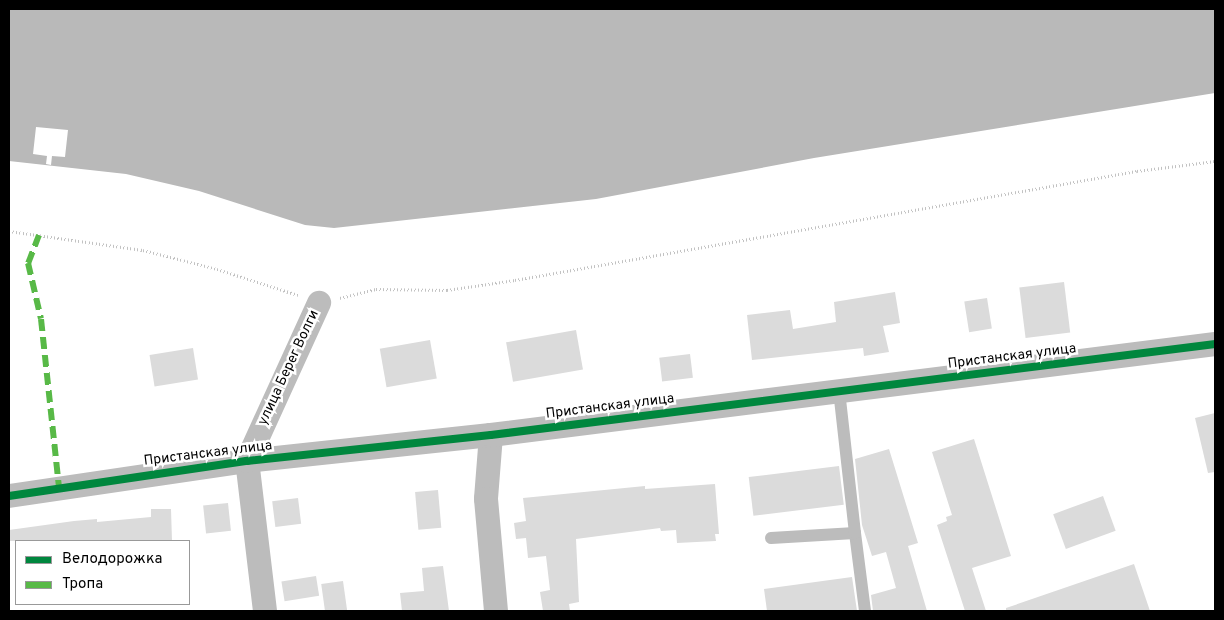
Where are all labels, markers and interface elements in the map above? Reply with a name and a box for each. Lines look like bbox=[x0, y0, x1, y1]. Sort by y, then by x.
street label: улица Берег Волги bbox=[255, 308, 323, 428]
street label: Пристанская улица bbox=[947, 341, 1077, 373]
street label: Пристанская улица bbox=[545, 391, 675, 423]
street label: Пристанская улица bbox=[143, 438, 273, 470]
legend bbox=[15, 540, 190, 605]
text: Велодорожка bbox=[62, 550, 162, 569]
text: Тропа bbox=[62, 575, 103, 594]

